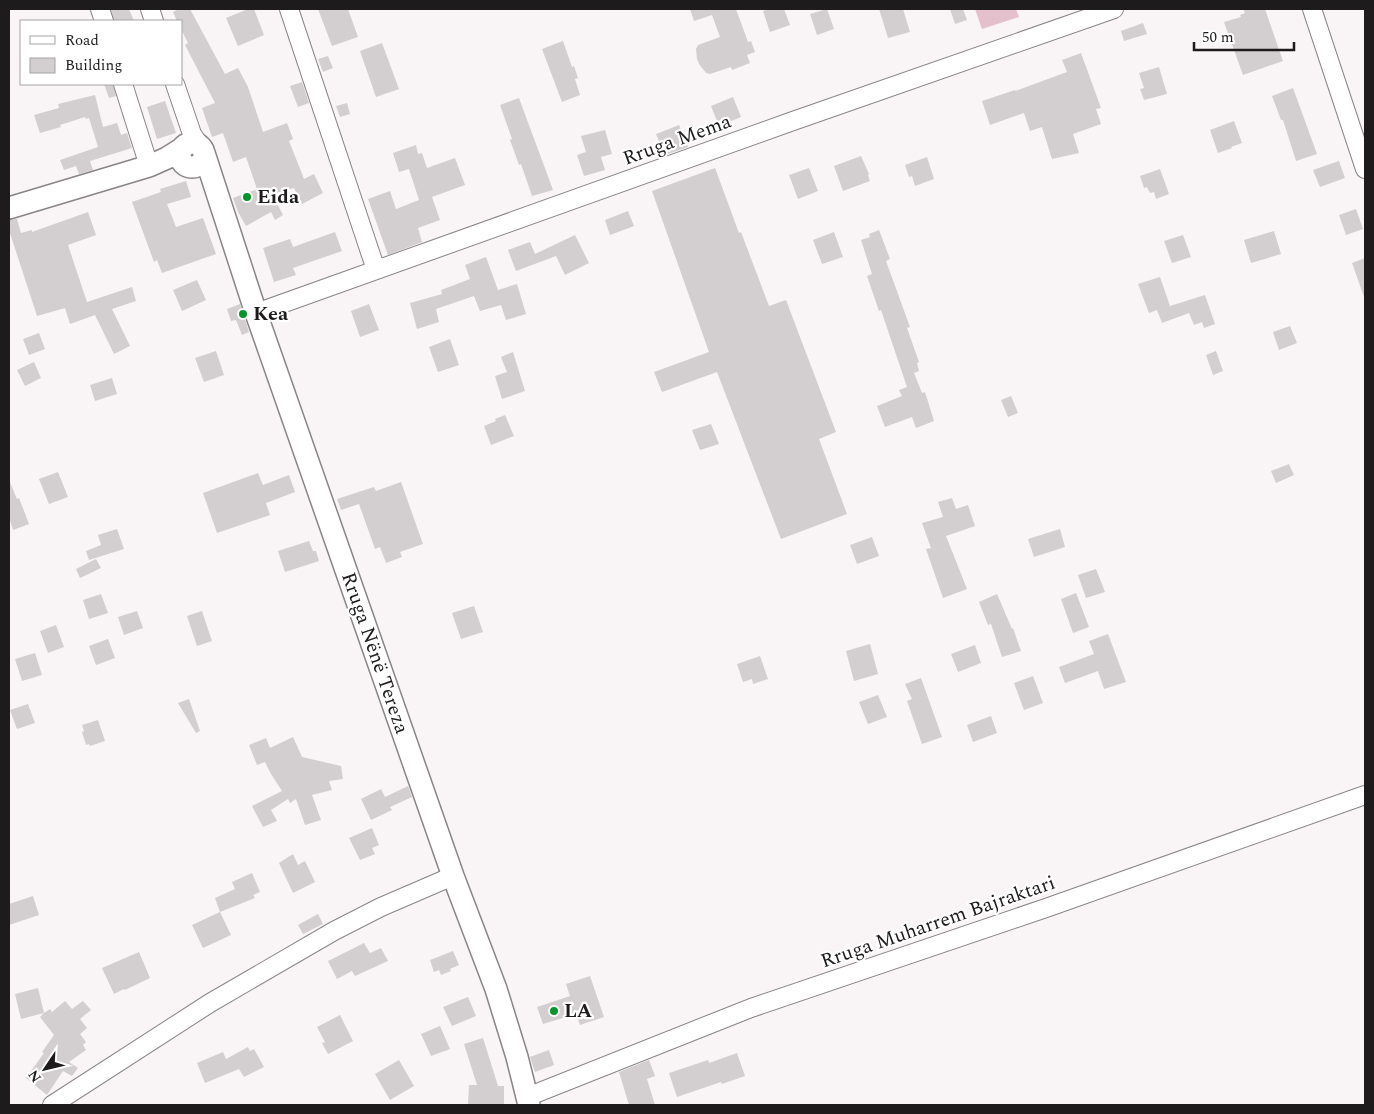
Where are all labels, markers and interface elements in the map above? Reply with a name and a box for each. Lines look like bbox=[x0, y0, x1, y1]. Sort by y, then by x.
legend bbox=[20, 20, 182, 85]
scale bar bbox=[1194, 20, 1294, 52]
text: 50 m bbox=[1202, 26, 1234, 49]
text: Road bbox=[65, 29, 99, 52]
text: Building bbox=[65, 54, 122, 77]
street label: Rruga Mema bbox=[618, 106, 736, 174]
place label: Eida bbox=[257, 182, 300, 212]
marker: Eida bbox=[241, 191, 253, 203]
place label: Kea bbox=[253, 299, 289, 329]
marker: Kea bbox=[237, 308, 249, 320]
street label: Rruga Nënë Tereza bbox=[333, 568, 417, 738]
street label: Rruga Muharrem Bajraktari bbox=[817, 868, 1059, 976]
place label: LA bbox=[564, 996, 593, 1026]
marker: LA bbox=[548, 1005, 560, 1017]
north arrow bbox=[20, 1044, 70, 1094]
text: N bbox=[23, 1065, 47, 1087]

